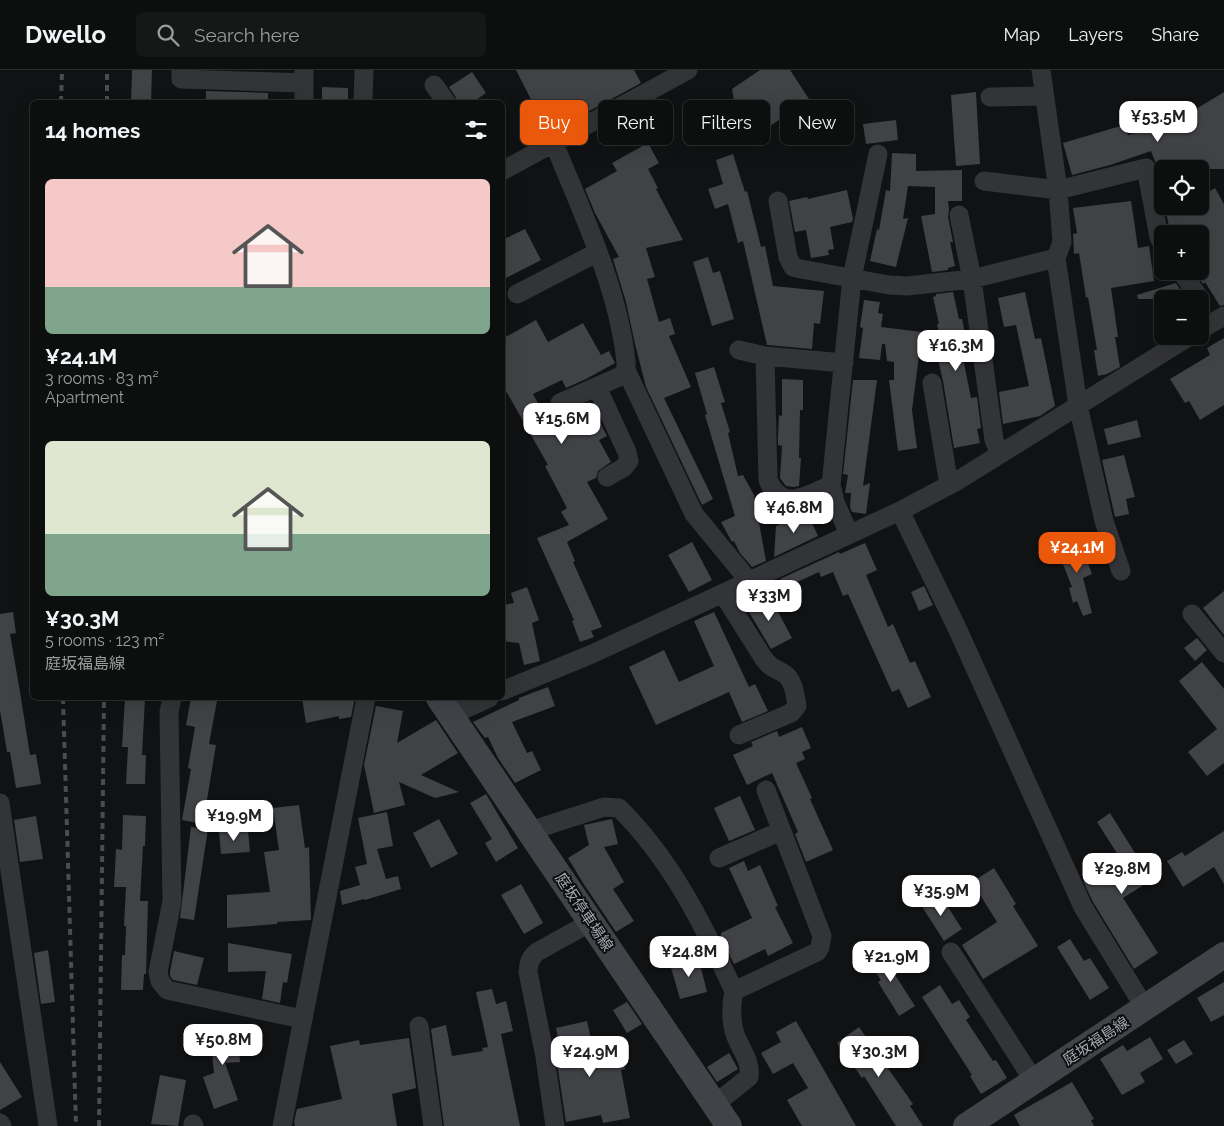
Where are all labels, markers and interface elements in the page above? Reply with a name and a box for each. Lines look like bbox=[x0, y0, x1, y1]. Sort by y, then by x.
search box bbox=[136, 12, 486, 57]
text: Dwello bbox=[25, 20, 106, 49]
icon: search bbox=[154, 21, 182, 49]
text: Search here bbox=[194, 24, 300, 46]
text: Map bbox=[1004, 24, 1040, 45]
text: Layers bbox=[1068, 24, 1123, 45]
text: Share bbox=[1151, 24, 1199, 45]
chip: Buy bbox=[520, 100, 588, 145]
chip: Rent bbox=[598, 100, 673, 145]
chip: Filters bbox=[683, 100, 770, 145]
chip: New bbox=[780, 100, 854, 145]
pin: ¥53.5M bbox=[1117, 100, 1199, 143]
text: ¥53.5M bbox=[1130, 107, 1186, 126]
icon: filters bbox=[462, 116, 490, 144]
text: 14 homes bbox=[45, 118, 140, 143]
map controls bbox=[1154, 160, 1209, 345]
button: locate bbox=[1154, 160, 1209, 215]
icon: home bbox=[223, 211, 313, 301]
button: + bbox=[1154, 225, 1209, 280]
button: − bbox=[1154, 290, 1209, 345]
pin: ¥16.3M bbox=[915, 330, 997, 372]
text: ¥16.3M bbox=[928, 336, 984, 355]
text: ¥24.1M bbox=[45, 344, 117, 369]
text: 3 rooms · 83 m² bbox=[45, 369, 159, 388]
text: Apartment bbox=[45, 388, 124, 407]
pin: ¥15.6M bbox=[521, 402, 603, 445]
text: ¥15.6M bbox=[534, 409, 590, 428]
icon: home bbox=[223, 474, 313, 564]
pin: ¥46.8M bbox=[753, 492, 835, 534]
text: ¥46.8M bbox=[765, 498, 823, 517]
pin: ¥24.1M bbox=[1036, 532, 1118, 574]
text: ¥24.1M bbox=[1050, 538, 1104, 557]
pin: ¥33M bbox=[739, 580, 799, 622]
text: ¥33M bbox=[747, 586, 791, 605]
text: ¥30.3M bbox=[45, 606, 119, 631]
text: 5 rooms · 123 m² bbox=[45, 631, 165, 650]
text: 庭坂福島線 bbox=[45, 654, 125, 673]
pin: ¥19.9M bbox=[193, 800, 275, 842]
text: ¥19.9M bbox=[206, 806, 262, 825]
pin: ¥29.8M bbox=[1081, 852, 1163, 895]
text: ¥29.8M bbox=[1094, 859, 1150, 878]
street label: 庭坂停車場線 bbox=[551, 870, 617, 954]
pin: ¥35.9M bbox=[900, 874, 982, 917]
text: ¥35.9M bbox=[913, 881, 969, 900]
pin: ¥24.8M bbox=[648, 936, 730, 978]
pin: ¥21.9M bbox=[850, 940, 932, 983]
text: ¥24.8M bbox=[661, 942, 717, 961]
text: ¥21.9M bbox=[863, 947, 919, 966]
street label: 庭坂福島線 bbox=[1060, 1013, 1132, 1069]
pin: ¥50.8M bbox=[182, 1024, 264, 1066]
text: ¥50.8M bbox=[194, 1030, 252, 1049]
pin: ¥24.9M bbox=[549, 1036, 631, 1078]
pin: ¥30.3M bbox=[838, 1036, 920, 1078]
text: ¥24.9M bbox=[562, 1042, 618, 1061]
text: ¥30.3M bbox=[851, 1042, 907, 1061]

